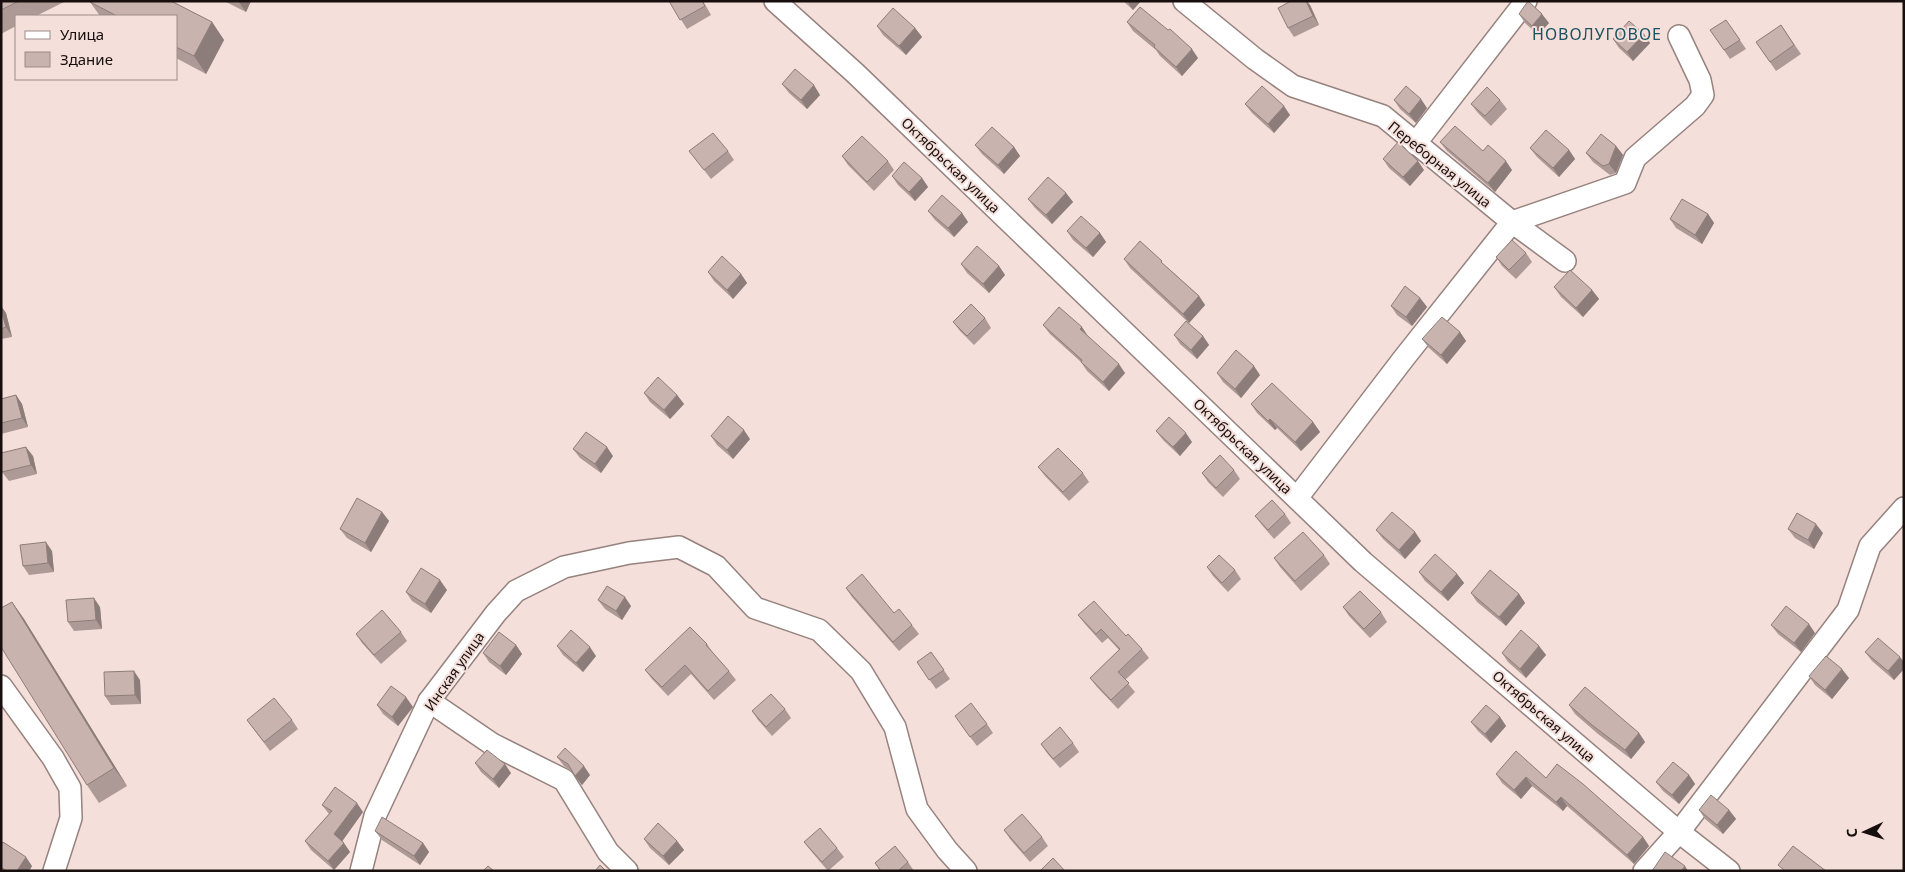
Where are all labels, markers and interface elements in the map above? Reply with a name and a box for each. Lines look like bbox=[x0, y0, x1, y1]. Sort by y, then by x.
legend bbox=[15, 15, 178, 80]
district label: НОВОЛУГОВОЕ bbox=[1532, 23, 1662, 45]
text: Улица bbox=[60, 24, 104, 44]
text: Здание bbox=[60, 49, 113, 69]
street label: Октябрьская улица bbox=[897, 113, 1005, 217]
street label: Переборная улица bbox=[1385, 117, 1495, 211]
street label: Октябрьская улица bbox=[1189, 394, 1297, 498]
street label: Инская улица bbox=[420, 628, 488, 714]
street label: Октябрьская улица bbox=[1489, 666, 1599, 766]
north arrow bbox=[1840, 807, 1890, 857]
text: С bbox=[1842, 828, 1861, 838]

